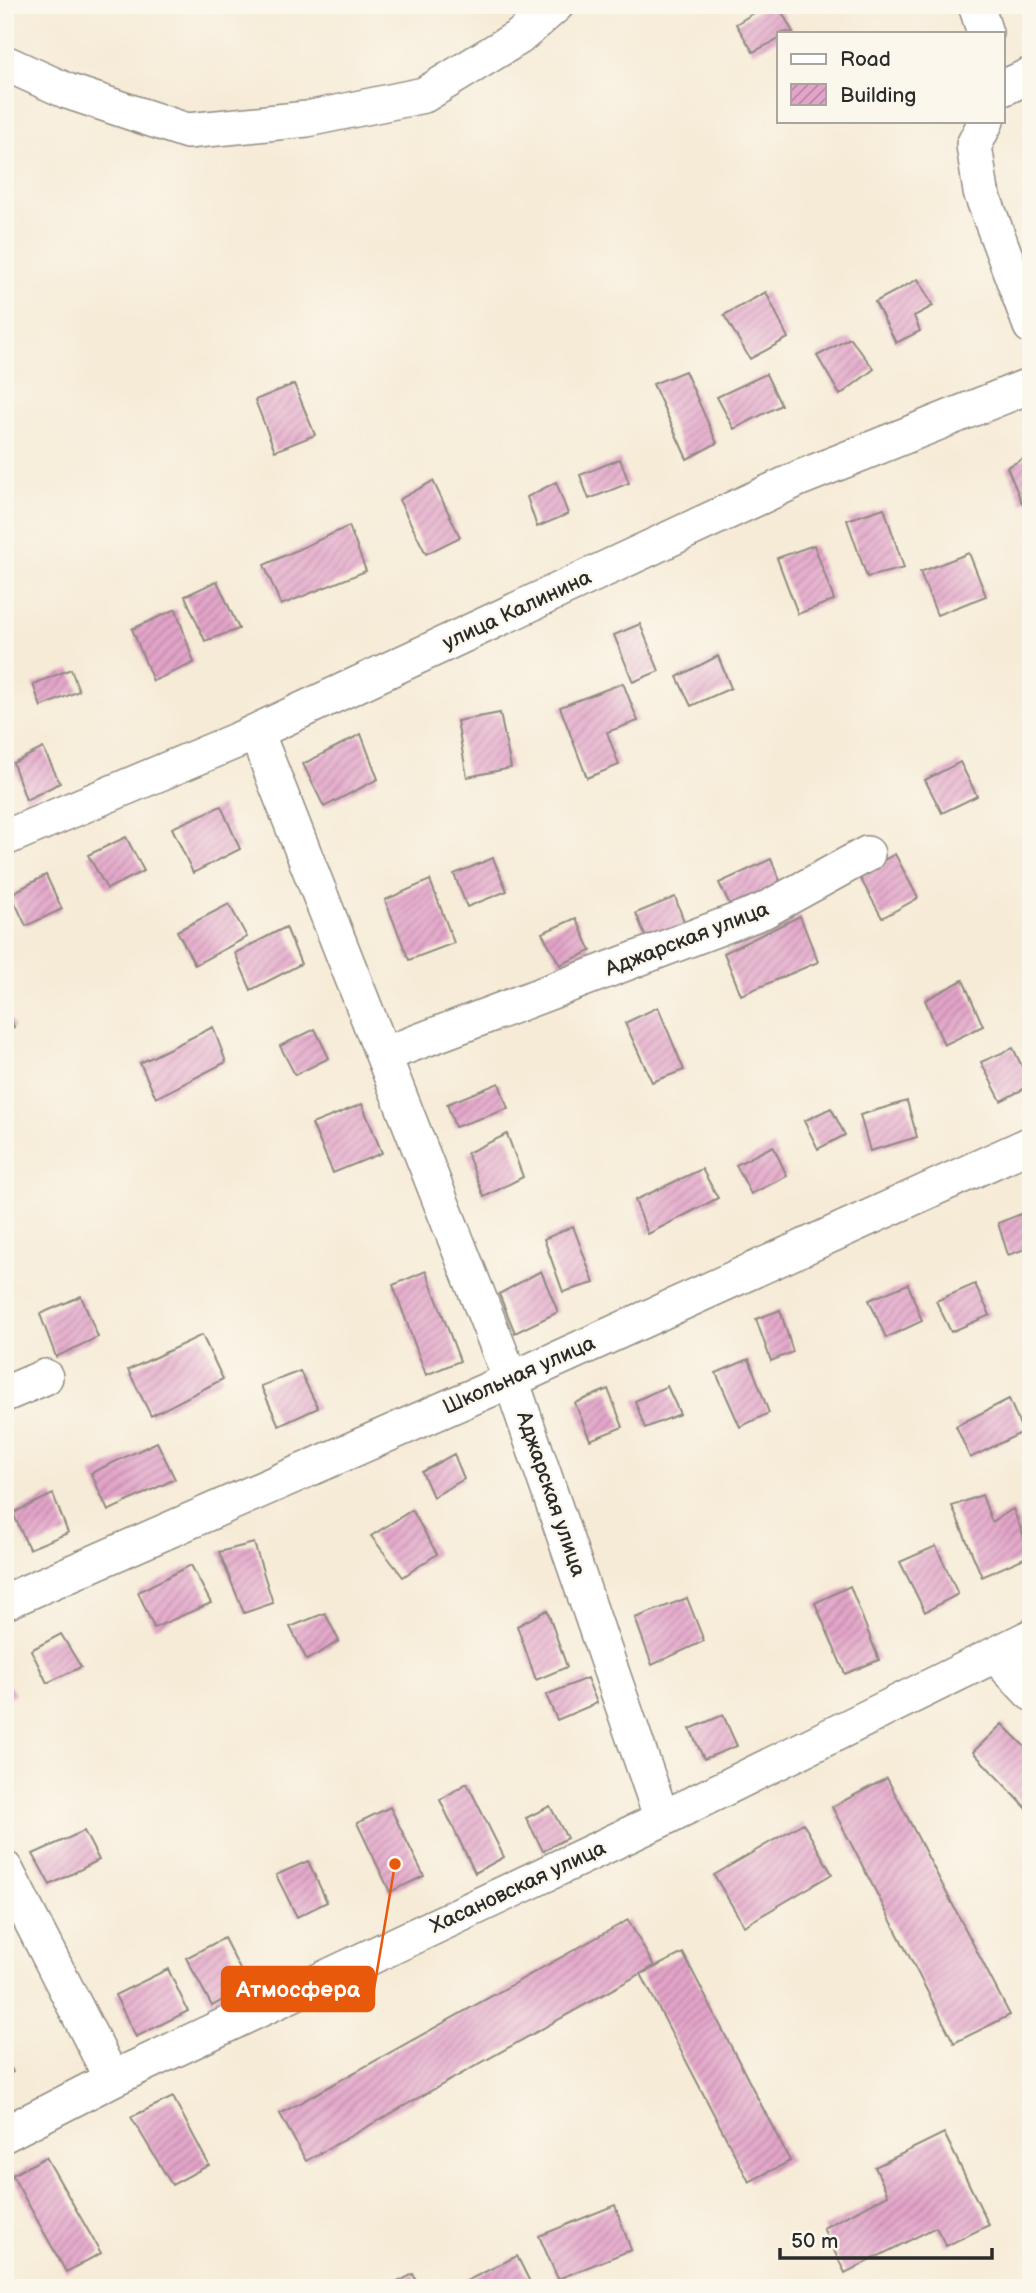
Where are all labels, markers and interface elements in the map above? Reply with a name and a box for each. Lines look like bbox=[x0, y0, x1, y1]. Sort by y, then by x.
legend bbox=[777, 32, 1004, 122]
text: Road bbox=[840, 47, 891, 72]
text: Building bbox=[840, 83, 916, 108]
street label: улица Калинина bbox=[439, 564, 596, 655]
street label: Аджарская улица bbox=[601, 896, 773, 982]
street label: Школьная улица bbox=[439, 1330, 600, 1420]
street label: Аджарская улица bbox=[511, 1407, 591, 1580]
street label: Хасановская улица bbox=[426, 1835, 610, 1939]
callout: Атмосфера bbox=[222, 1967, 374, 2011]
text: Атмосфера bbox=[235, 1976, 361, 2004]
scale bar bbox=[780, 2216, 992, 2260]
text: 50 m bbox=[791, 2229, 838, 2254]

